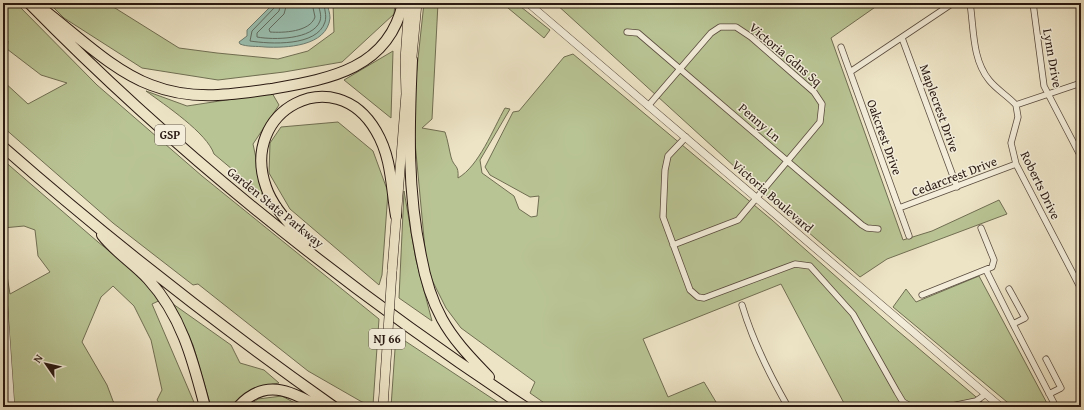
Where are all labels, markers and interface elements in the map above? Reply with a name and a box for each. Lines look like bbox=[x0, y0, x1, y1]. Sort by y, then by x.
street label: Victoria Gdns Sq bbox=[745, 18, 826, 91]
street label: Lynn Drive bbox=[1038, 27, 1067, 89]
street label: Maplecrest Drive bbox=[915, 62, 964, 155]
street label: Oakcrest Drive bbox=[862, 97, 907, 178]
street label: Penny Ln bbox=[734, 99, 786, 147]
road number: GSP bbox=[155, 125, 185, 145]
street label: Roberts Drive bbox=[1016, 148, 1065, 223]
street label: Cedarcrest Drive bbox=[909, 151, 1000, 202]
street label: Victoria Boulevard bbox=[728, 156, 818, 237]
street label: Garden State Parkway bbox=[223, 162, 329, 253]
road number: NJ 66 bbox=[369, 329, 405, 349]
north arrow bbox=[26, 344, 66, 384]
text: N bbox=[29, 350, 47, 366]

